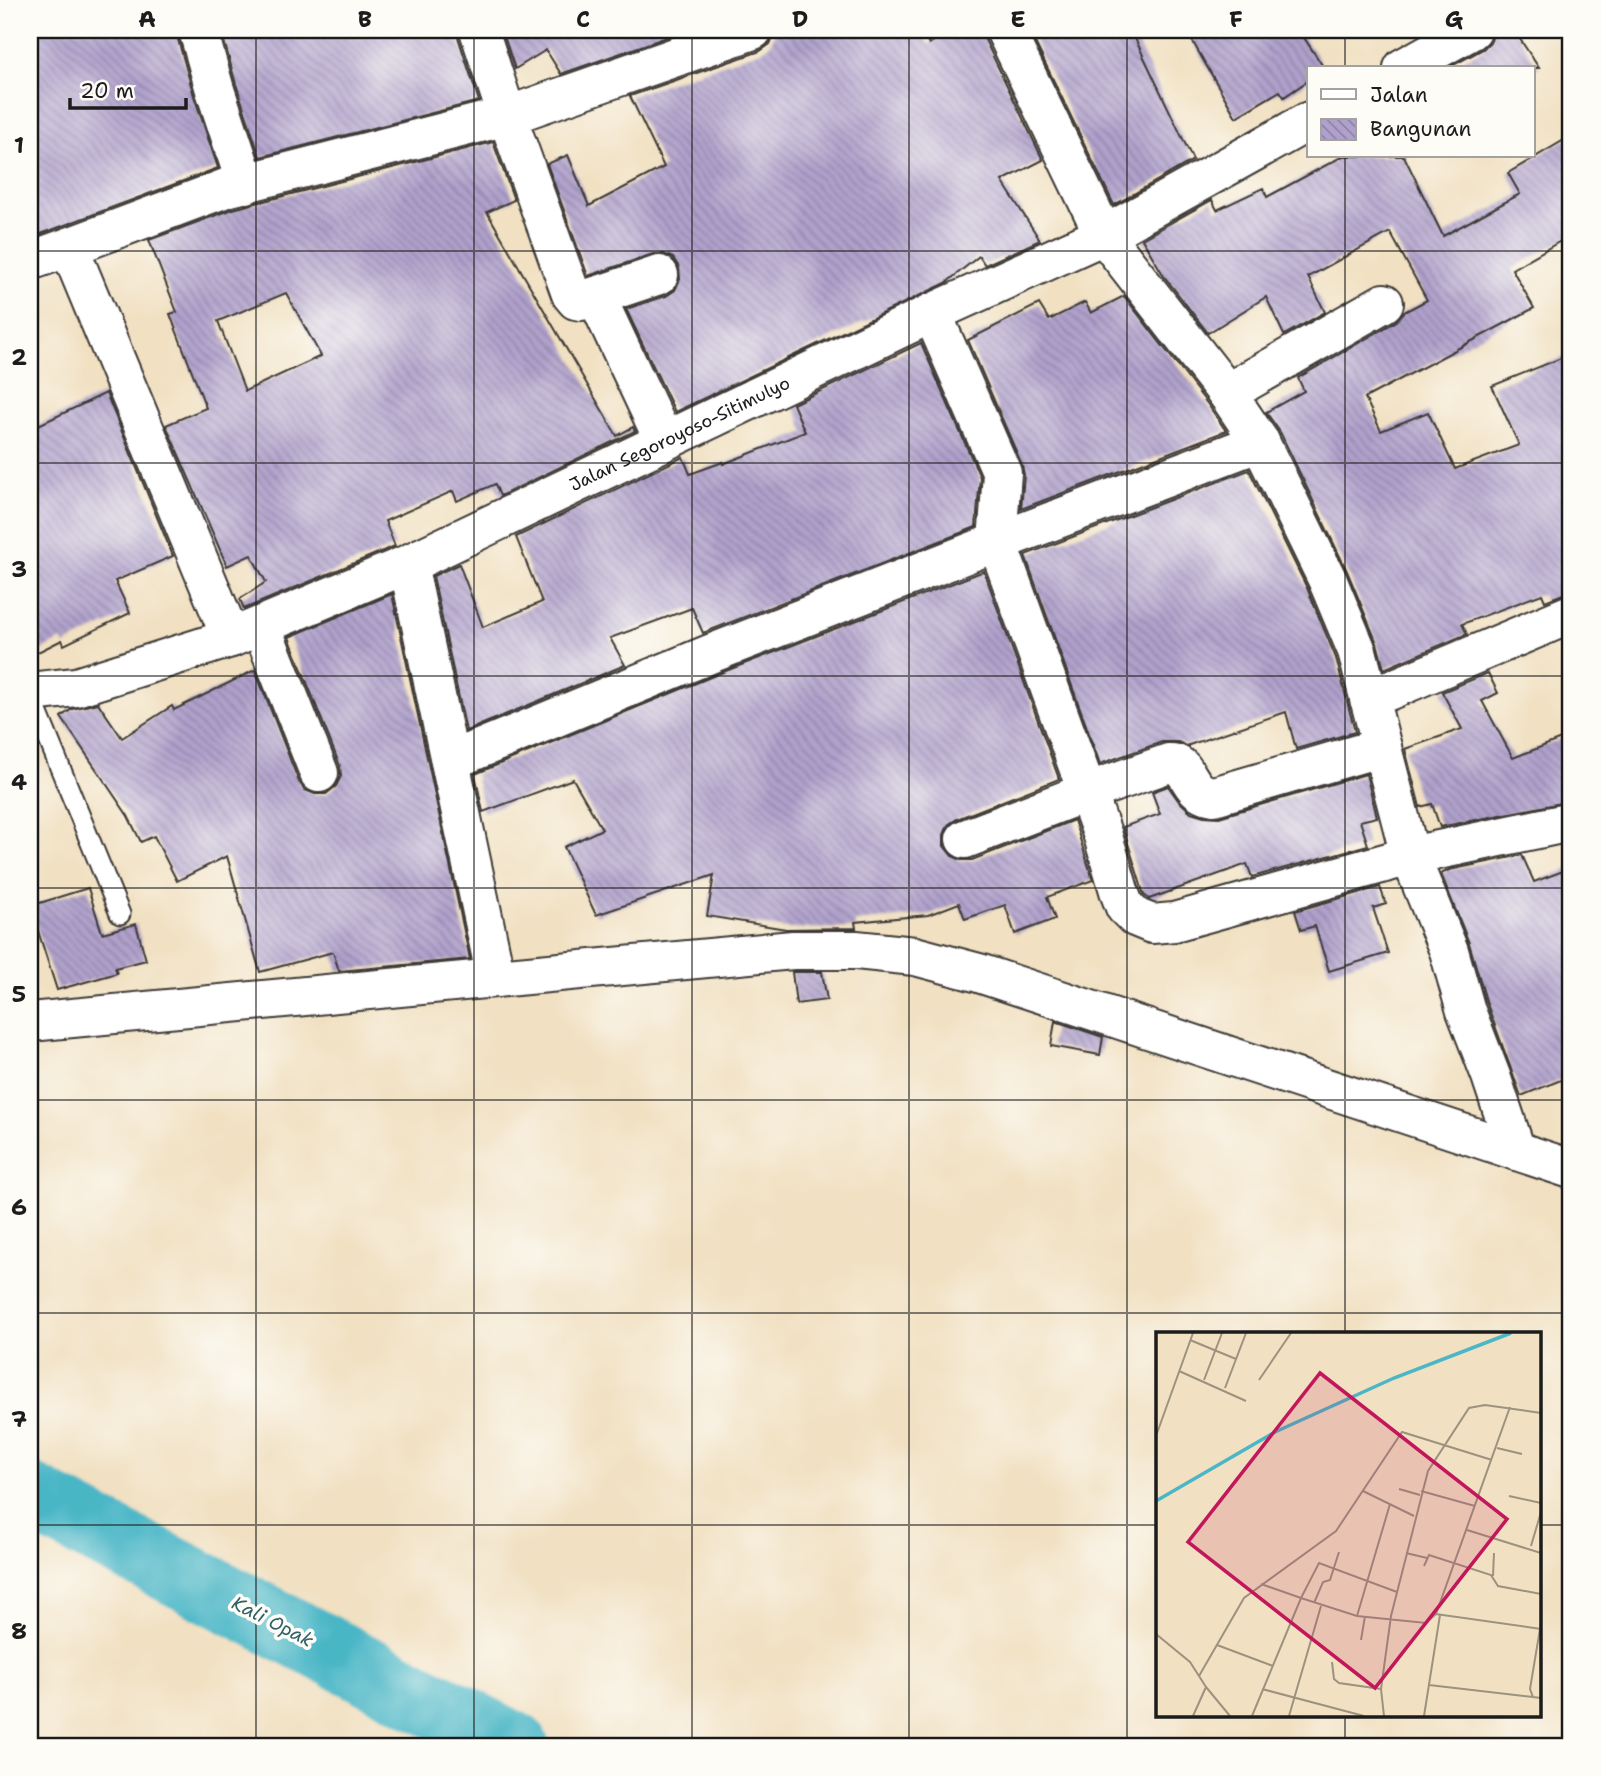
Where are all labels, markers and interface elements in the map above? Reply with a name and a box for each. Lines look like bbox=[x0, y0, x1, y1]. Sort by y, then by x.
text: A bbox=[138, 4, 156, 34]
text: B bbox=[358, 4, 372, 34]
text: C bbox=[576, 4, 590, 34]
text: D bbox=[792, 4, 808, 34]
text: E bbox=[1010, 4, 1026, 34]
text: F bbox=[1229, 4, 1243, 34]
text: G bbox=[1445, 4, 1464, 34]
scale bar bbox=[70, 66, 186, 110]
legend bbox=[1307, 66, 1534, 158]
text: 20 m bbox=[80, 77, 134, 105]
text: Jalan bbox=[1370, 81, 1428, 109]
text: Bangunan bbox=[1370, 115, 1471, 143]
text: 1 bbox=[14, 130, 24, 160]
text: 2 bbox=[11, 342, 27, 372]
street label: Jalan Segoroyoso-Sitimulyo bbox=[565, 371, 794, 497]
text: 3 bbox=[11, 554, 27, 584]
text: 4 bbox=[11, 767, 27, 797]
text: 5 bbox=[12, 979, 26, 1009]
text: 6 bbox=[11, 1192, 27, 1222]
inset map bbox=[1156, 1332, 1542, 1716]
text: 7 bbox=[11, 1404, 27, 1434]
water label: Kali Opak bbox=[228, 1590, 318, 1653]
text: 8 bbox=[11, 1616, 27, 1646]

